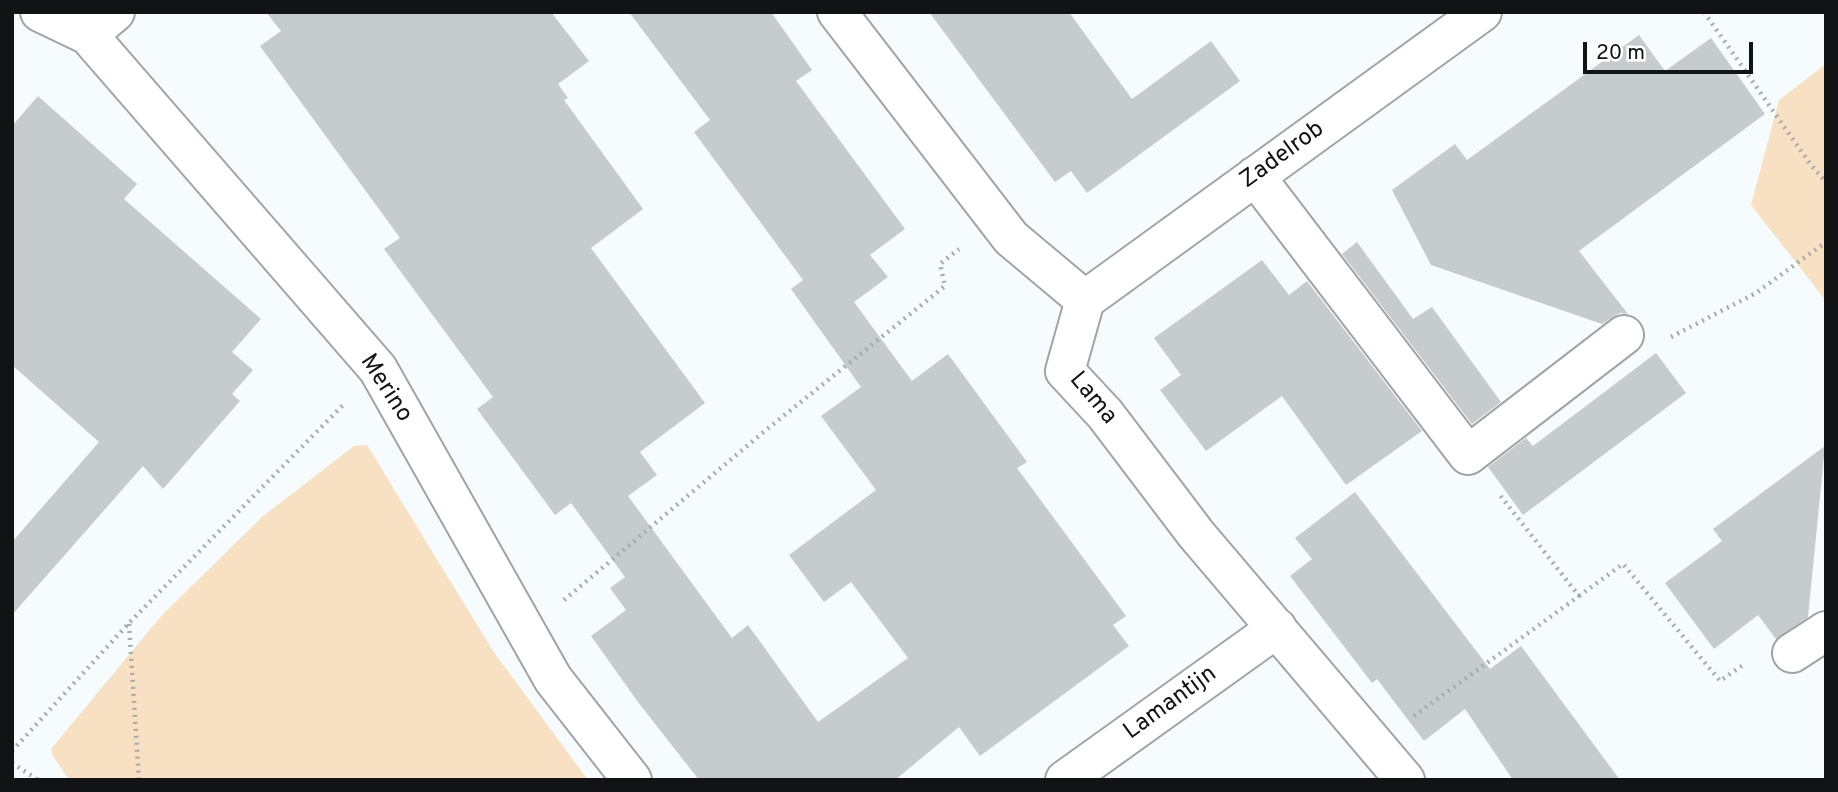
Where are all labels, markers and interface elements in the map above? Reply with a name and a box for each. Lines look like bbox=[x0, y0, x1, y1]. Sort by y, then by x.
scale bar bbox=[1586, 28, 1756, 72]
text: 20 m bbox=[1596, 40, 1645, 67]
street label: Zadelrob bbox=[1235, 116, 1331, 196]
street label: Merino bbox=[352, 350, 418, 428]
street label: Lama bbox=[1062, 367, 1122, 431]
street label: Lamantijn bbox=[1119, 661, 1223, 747]

